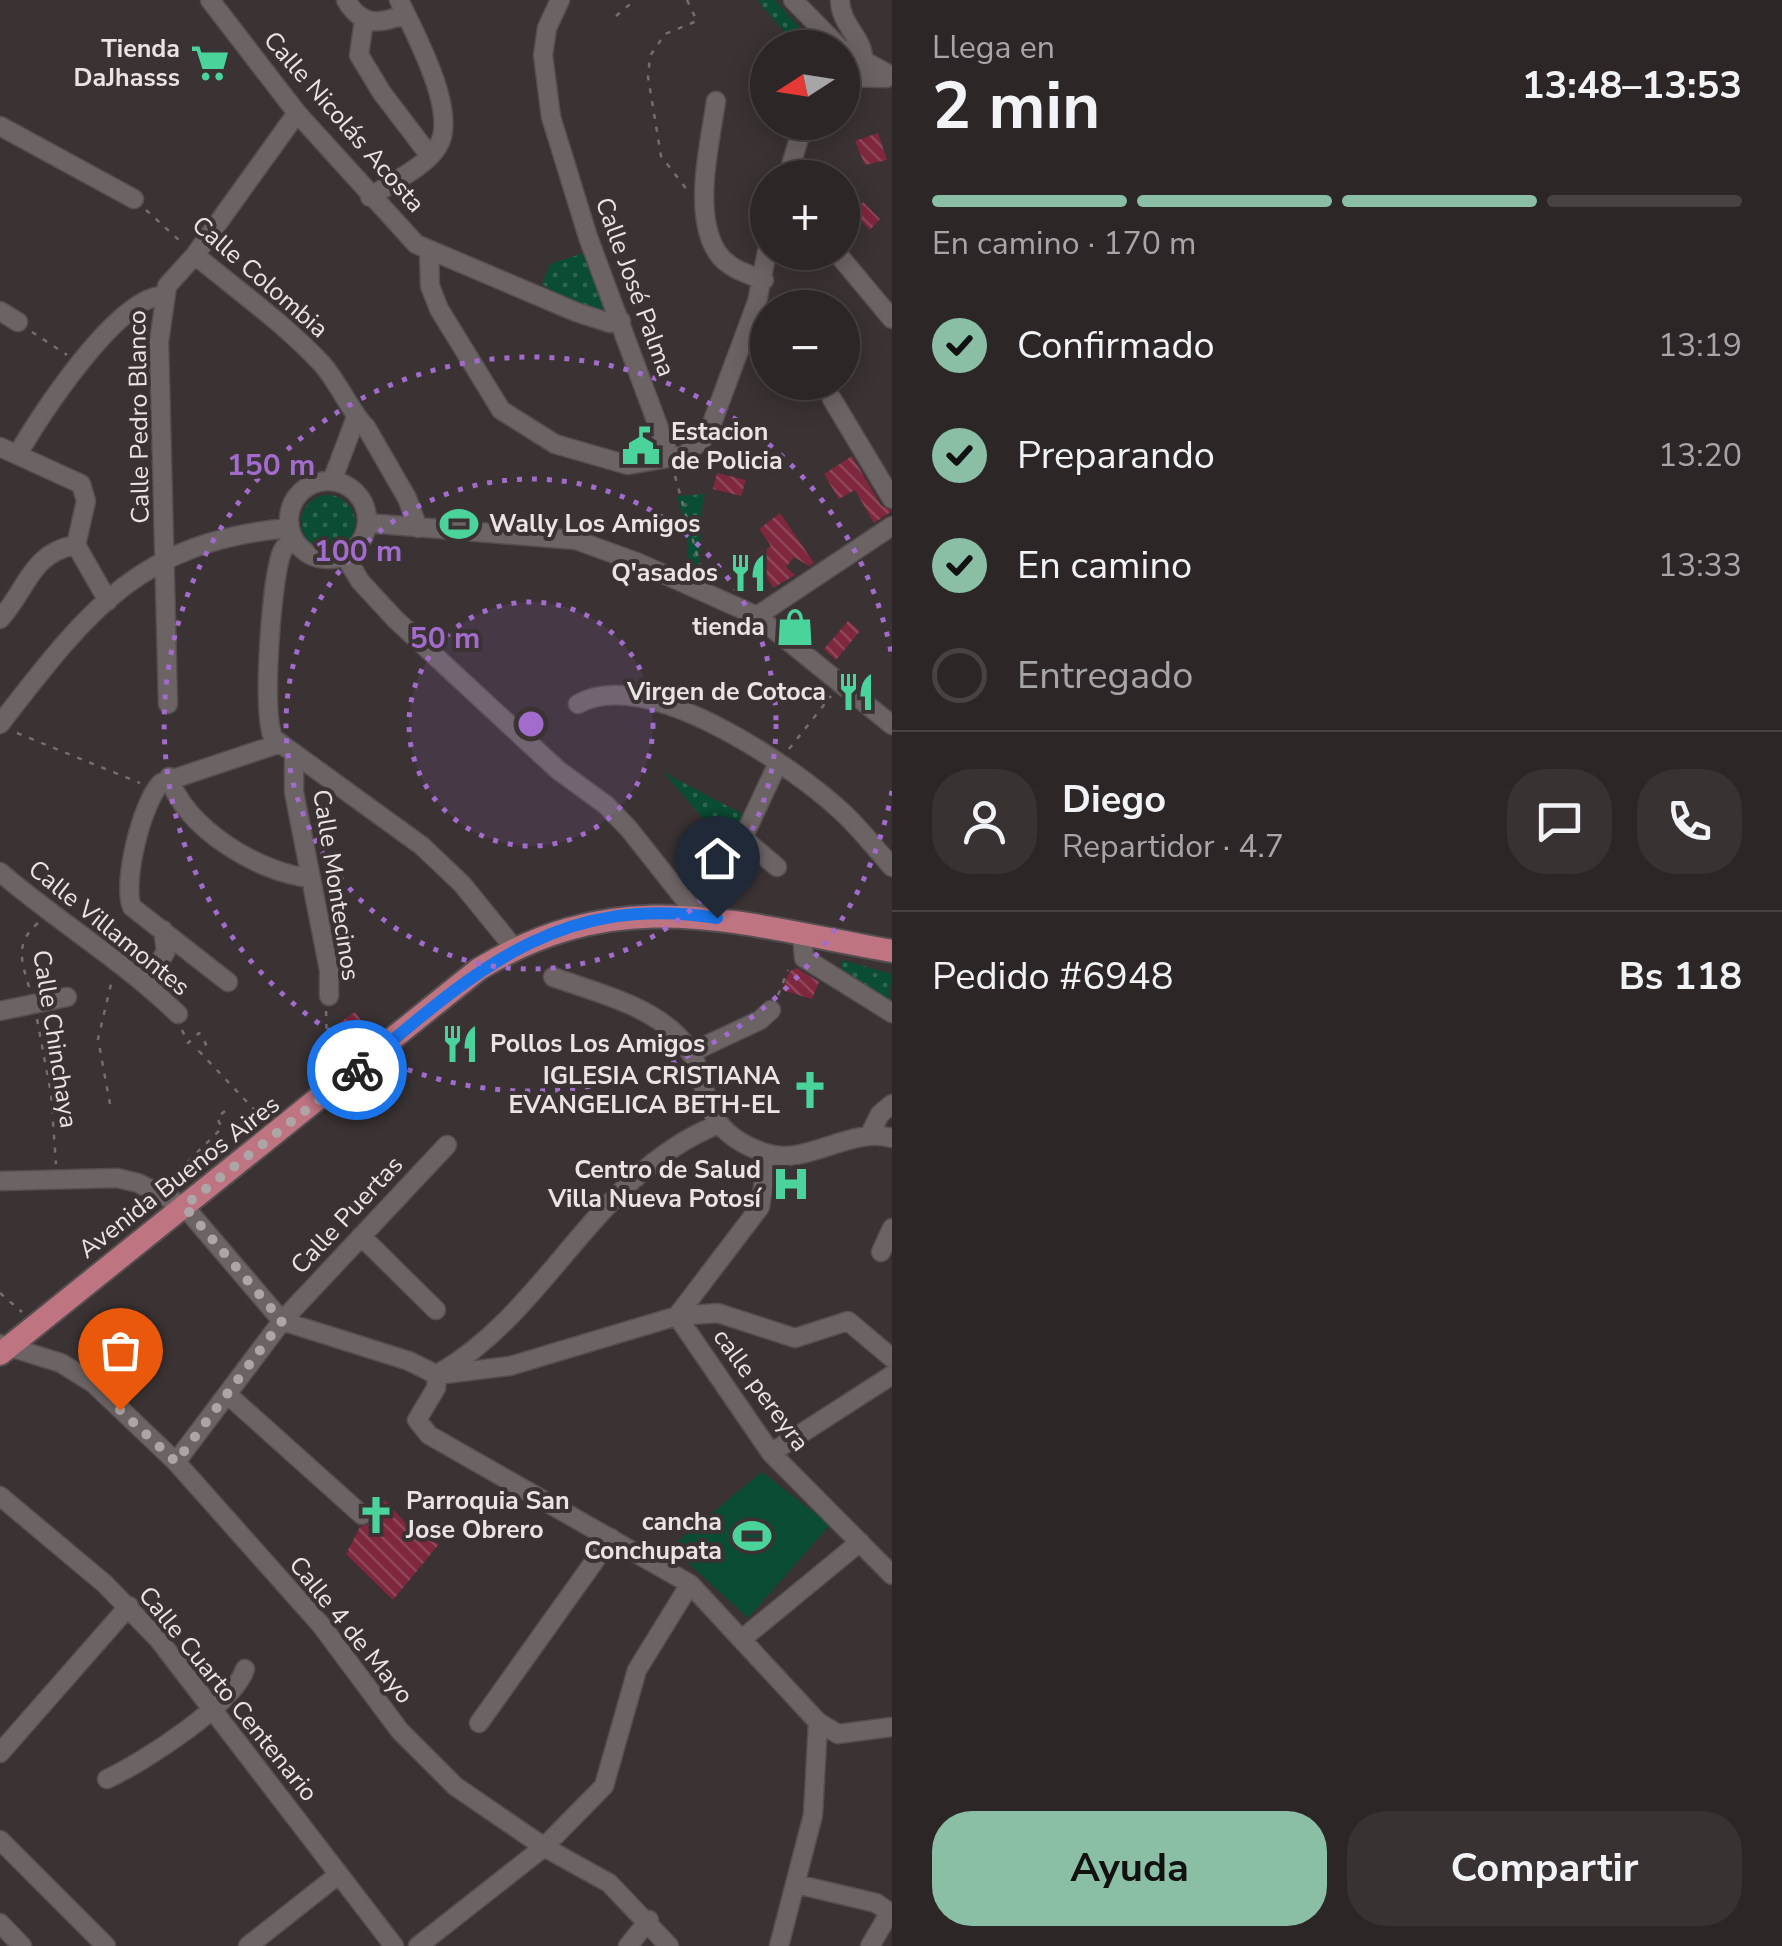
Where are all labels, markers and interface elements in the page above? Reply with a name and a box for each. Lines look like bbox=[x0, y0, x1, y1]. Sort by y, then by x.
street label: Calle Nicolás Acosta bbox=[256, 24, 432, 220]
text: Llega en bbox=[932, 26, 1055, 69]
north arrow bbox=[750, 30, 860, 140]
map controls bbox=[750, 30, 860, 400]
place label: Tienda DaJhasss bbox=[73, 32, 180, 95]
supermarket icon: Tienda DaJhasss bbox=[189, 42, 231, 84]
text: 13:48–13:53 bbox=[1522, 60, 1742, 111]
text: 2 min bbox=[932, 62, 1100, 151]
button: + bbox=[750, 160, 860, 270]
street label: Calle José Palma bbox=[587, 193, 683, 381]
street label: Calle Colombia bbox=[185, 208, 335, 346]
text: En camino · 170 m bbox=[932, 222, 1196, 265]
button: − bbox=[750, 290, 860, 400]
street label: Calle Pedro Blanco bbox=[120, 310, 158, 524]
icon: check bbox=[932, 318, 987, 373]
text: Confirmado bbox=[1017, 320, 1215, 371]
text: 13:19 bbox=[1658, 324, 1742, 367]
place label: Estacion de Policia bbox=[671, 415, 783, 478]
public building icon: Estacion de Policia bbox=[620, 425, 662, 467]
icon: check bbox=[932, 428, 987, 483]
text: Preparando bbox=[1017, 430, 1215, 481]
text: 13:20 bbox=[1658, 434, 1742, 477]
text: 150 m bbox=[227, 445, 315, 486]
sports icon: Wally Los Amigos bbox=[438, 503, 480, 545]
place label: Wally Los Amigos bbox=[489, 507, 700, 541]
text: 100 m bbox=[314, 531, 402, 572]
icon: check bbox=[932, 538, 987, 593]
text: En camino bbox=[1017, 540, 1192, 591]
text: 13:33 bbox=[1658, 544, 1742, 587]
restaurant icon: Q'asados bbox=[727, 552, 769, 594]
place label: Q'asados bbox=[611, 556, 718, 590]
shop icon: tienda bbox=[774, 606, 816, 648]
place label: tienda bbox=[692, 610, 765, 644]
text: 50 m bbox=[410, 618, 480, 659]
text: Entregado bbox=[1017, 650, 1193, 701]
restaurant icon: Virgen de Cotoca bbox=[835, 671, 877, 713]
place label: Virgen de Cotoca bbox=[626, 675, 826, 709]
centre of rings bbox=[513, 706, 549, 742]
button: person bbox=[932, 769, 1037, 874]
button: chat bbox=[1507, 769, 1612, 874]
button: phone bbox=[1637, 769, 1742, 874]
text: Diego bbox=[1062, 774, 1166, 825]
street label: Calle Montecinos bbox=[304, 787, 368, 983]
pin bbox=[675, 816, 760, 919]
text: Repartidor · 4.7 bbox=[1062, 825, 1284, 868]
icon: home bbox=[690, 831, 745, 886]
street label: Calle Villamontes bbox=[21, 852, 197, 1004]
street label: Calle Chinchaya bbox=[24, 948, 86, 1130]
text: Pedido #6948 bbox=[932, 951, 1173, 1002]
text: Bs 118 bbox=[1619, 951, 1742, 1002]
courier bbox=[307, 1020, 407, 1120]
restaurant icon: Pollos Los Amigos bbox=[439, 1023, 481, 1065]
place label: Pollos Los Amigos bbox=[490, 1027, 705, 1061]
icon: bike bbox=[330, 1043, 385, 1098]
place label: IGLESIA CRISTIANA EVANGELICA BETH-EL bbox=[508, 1059, 780, 1122]
church icon: IGLESIA CRISTIANA EVANGELICA BETH-EL bbox=[789, 1069, 831, 1111]
street label: Avenida Buenos Aires bbox=[71, 1088, 287, 1266]
street label: Calle Puertas bbox=[283, 1148, 411, 1282]
place label: Centro de Salud Villa Nueva Potosí bbox=[547, 1153, 763, 1216]
hospital icon: Centro de Salud Villa Nueva Potosí bbox=[770, 1163, 812, 1205]
pin bbox=[78, 1308, 163, 1411]
street label: calle pereyra bbox=[705, 1322, 817, 1458]
icon: bag bbox=[93, 1323, 148, 1378]
place label: Parroquia San Jose Obrero bbox=[405, 1484, 570, 1547]
church icon: Parroquia San Jose Obrero bbox=[355, 1494, 397, 1536]
place label: cancha Conchupata bbox=[584, 1505, 722, 1568]
sports icon: cancha Conchupata bbox=[731, 1515, 773, 1557]
street label: Calle 4 de Mayo bbox=[281, 1549, 421, 1711]
street label: Calle Cuarto Centenario bbox=[130, 1579, 326, 1809]
button: Ayuda bbox=[932, 1811, 1327, 1926]
button: Compartir bbox=[1347, 1811, 1742, 1926]

